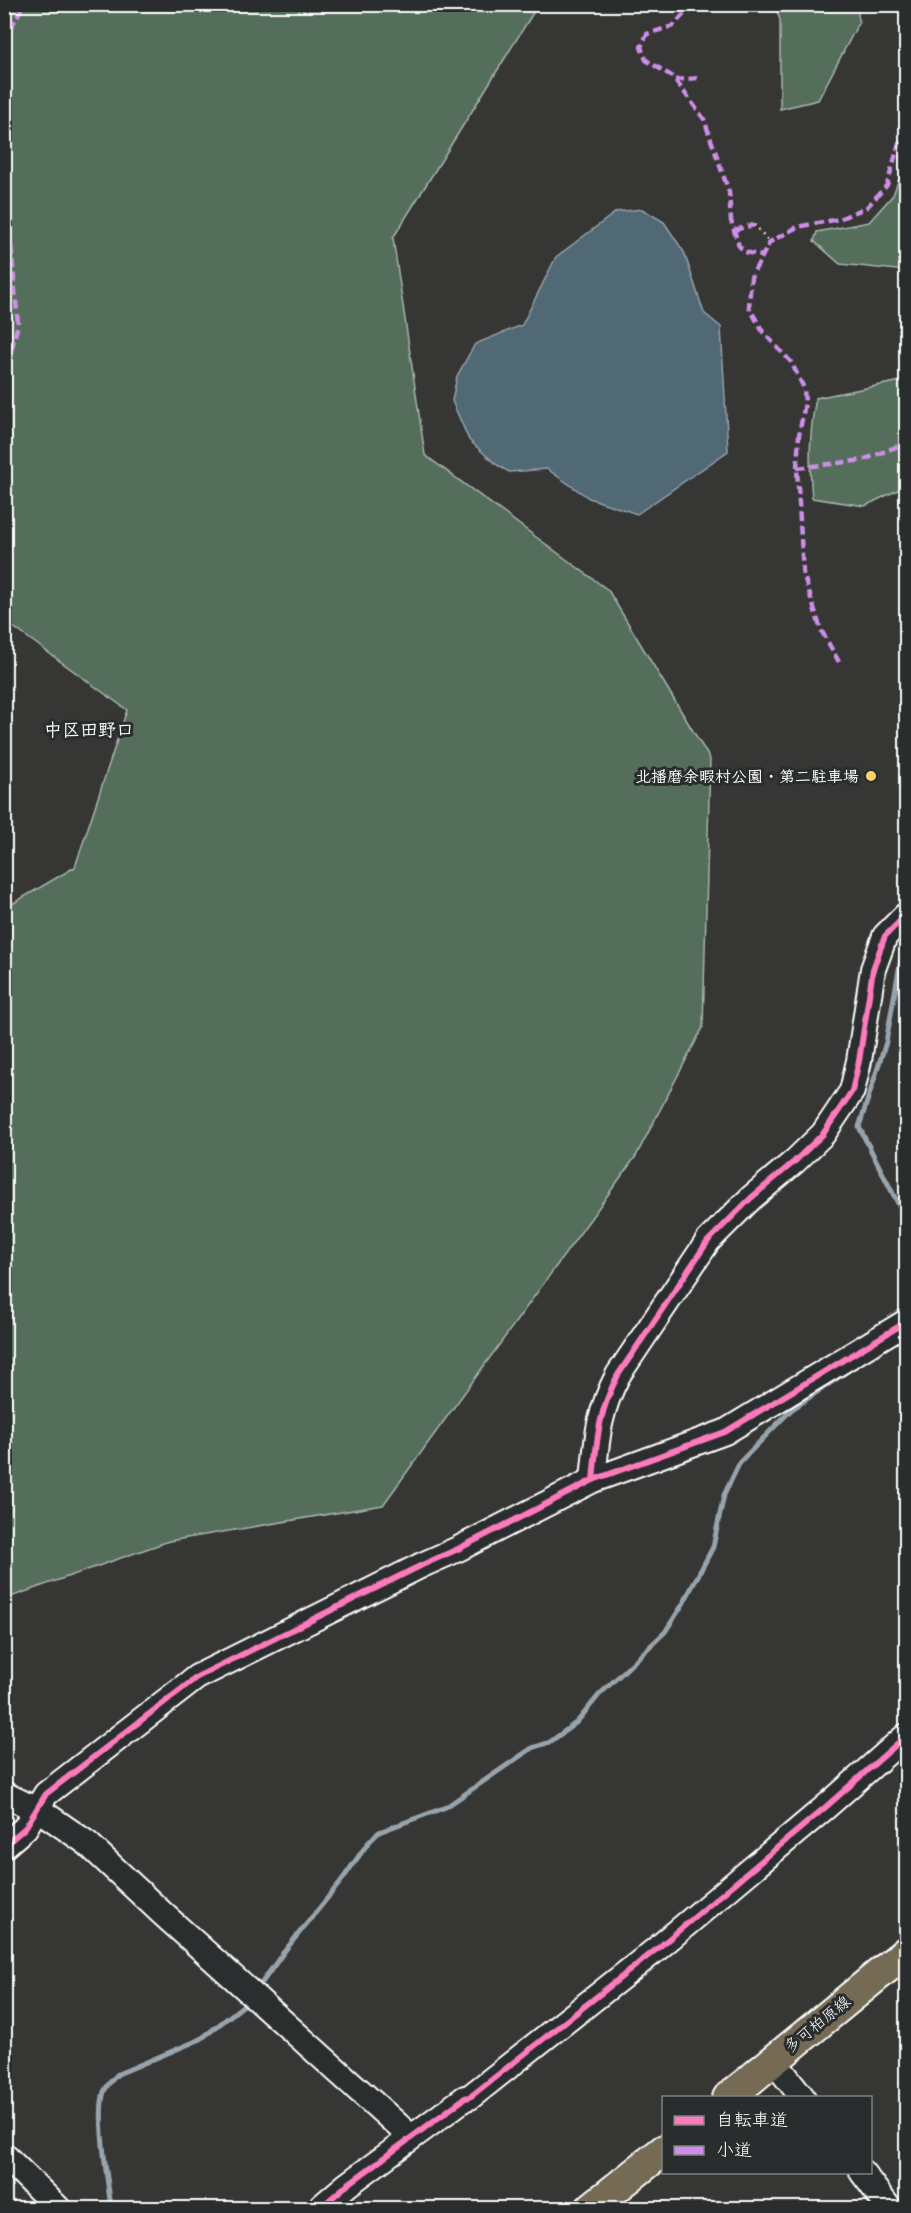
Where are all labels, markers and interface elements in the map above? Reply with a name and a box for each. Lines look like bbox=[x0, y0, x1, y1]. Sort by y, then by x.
district label: 中区田野口 bbox=[44, 714, 134, 746]
place label: 北播磨余暇村公園・第二駐車場 bbox=[635, 762, 859, 791]
marker: 北播磨余暇村公園・第二駐車場 bbox=[864, 769, 878, 783]
street label: 多可柏原線 bbox=[777, 1988, 857, 2060]
legend bbox=[662, 2096, 872, 2174]
text: 自転車道 bbox=[716, 2104, 788, 2136]
text: 小道 bbox=[716, 2134, 752, 2166]

